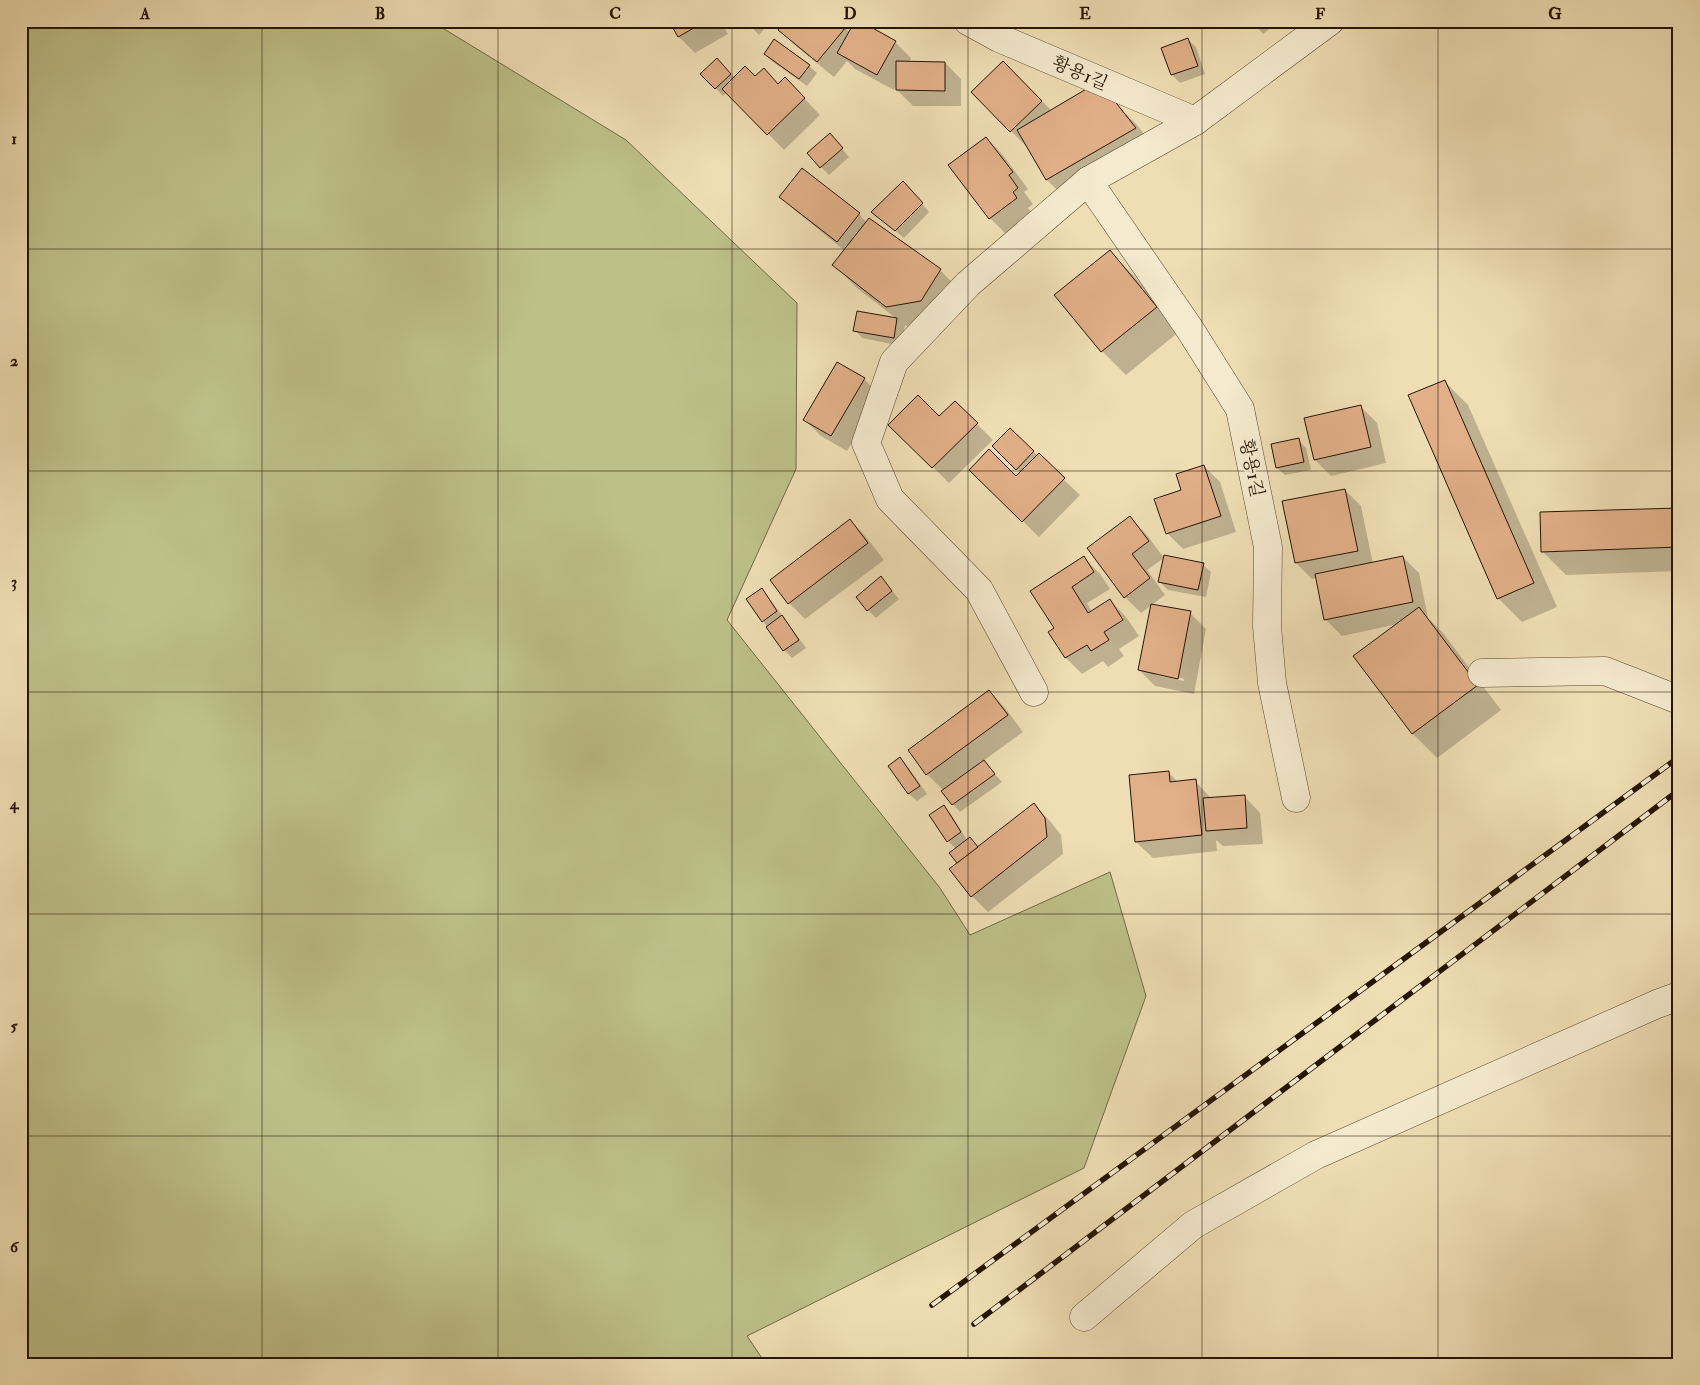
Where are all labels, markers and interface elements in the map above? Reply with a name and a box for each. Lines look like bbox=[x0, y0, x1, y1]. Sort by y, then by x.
text: A bbox=[139, 4, 151, 24]
text: B bbox=[375, 4, 385, 24]
text: C bbox=[609, 4, 621, 24]
text: D bbox=[843, 4, 857, 24]
text: E bbox=[1079, 4, 1091, 24]
text: F bbox=[1315, 4, 1325, 24]
text: G bbox=[1548, 4, 1562, 24]
street label: 황용1길 bbox=[1048, 51, 1111, 95]
text: 1 bbox=[11, 129, 17, 149]
text: 2 bbox=[10, 351, 18, 371]
street label: 황용1길 bbox=[1234, 437, 1269, 499]
text: 3 bbox=[11, 572, 17, 592]
text: 4 bbox=[9, 794, 20, 814]
text: 5 bbox=[10, 1016, 18, 1036]
text: 6 bbox=[10, 1237, 20, 1257]

